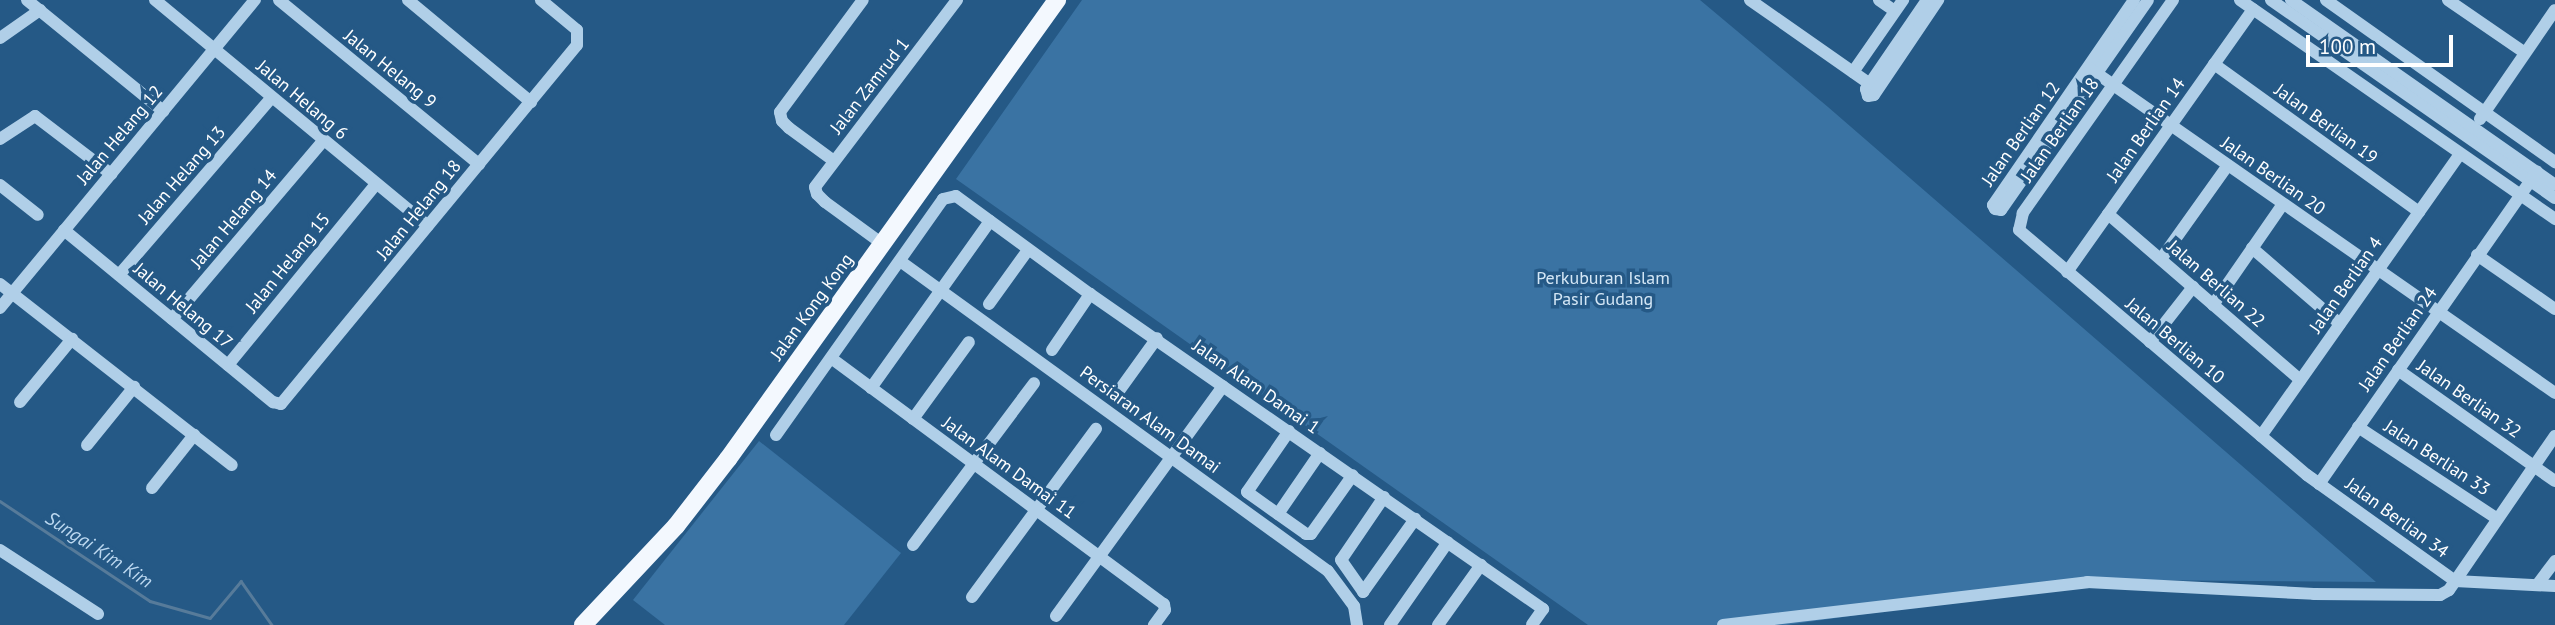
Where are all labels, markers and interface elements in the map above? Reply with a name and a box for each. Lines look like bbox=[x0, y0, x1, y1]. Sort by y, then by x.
scale bar bbox=[2310, 21, 2457, 65]
street label: Jalan Helang 9 bbox=[339, 25, 441, 113]
text: 100 m bbox=[2319, 33, 2376, 60]
street label: Jalan Zamrud 1 bbox=[826, 34, 914, 138]
street label: Jalan Helang 6 bbox=[252, 56, 352, 144]
street label: Jalan Berlian 18 bbox=[2016, 74, 2104, 186]
street label: Jalan Berlian 14 bbox=[2102, 74, 2190, 186]
street label: Jalan Berlian 12 bbox=[1977, 78, 2065, 190]
street label: Jalan Berlian 19 bbox=[2270, 79, 2382, 169]
street label: Jalan Helang 12 bbox=[72, 81, 168, 189]
street label: Jalan Helang 13 bbox=[134, 122, 230, 228]
street label: Jalan Berlian 20 bbox=[2217, 132, 2329, 220]
street label: Jalan Helang 18 bbox=[372, 156, 466, 264]
street label: Jalan Helang 14 bbox=[186, 165, 282, 273]
street label: Jalan Helang 15 bbox=[241, 209, 335, 317]
street label: Jalan Berlian 4 bbox=[2305, 233, 2387, 337]
street label: Jalan Berlian 22 bbox=[2163, 236, 2269, 332]
street label: Jalan Kong Kong bbox=[766, 250, 858, 364]
street label: Jalan Helang 17 bbox=[129, 258, 237, 354]
park label: Perkuburan Islam Pasir Gudang bbox=[1536, 268, 1670, 310]
street label: Jalan Berlian 24 bbox=[2354, 283, 2442, 395]
street label: Jalan Berlian 10 bbox=[2121, 293, 2229, 389]
street label: Jalan Alam Damai 1 bbox=[1188, 335, 1324, 439]
street label: Jalan Berlian 32 bbox=[2413, 355, 2525, 443]
street label: Persiaran Alam Damai bbox=[1075, 362, 1225, 478]
street label: Jalan Alam Damai 11 bbox=[938, 412, 1080, 524]
street label: Jalan Berlian 33 bbox=[2380, 416, 2494, 500]
street label: Jalan Berlian 34 bbox=[2341, 473, 2453, 563]
water label: Sungai Kim Kim bbox=[41, 507, 157, 593]

